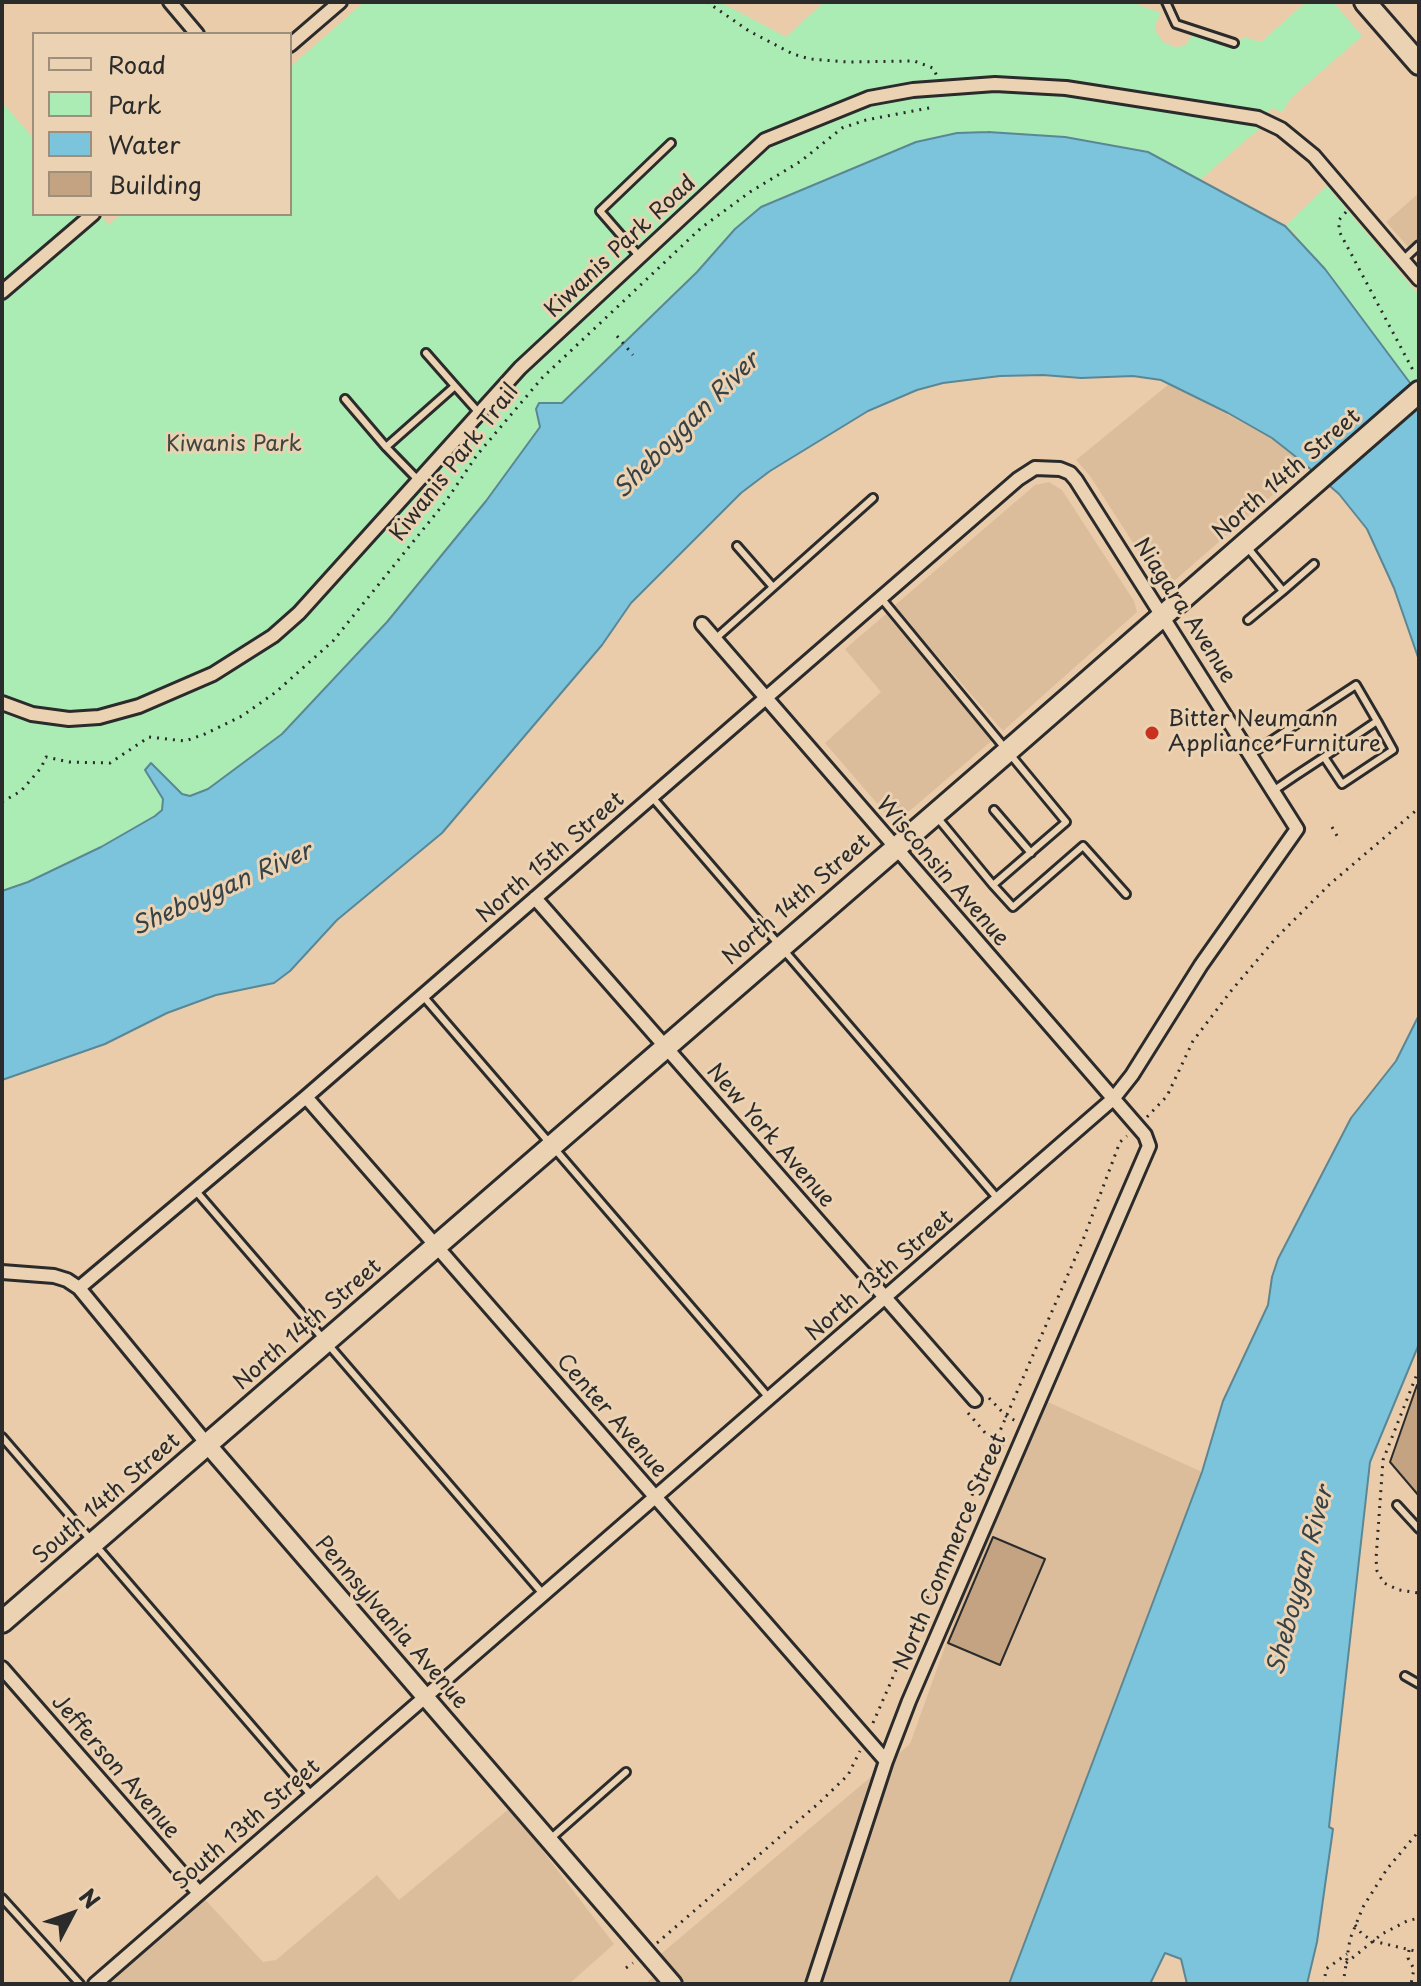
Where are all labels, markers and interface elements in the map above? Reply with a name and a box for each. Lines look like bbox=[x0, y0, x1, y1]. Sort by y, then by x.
legend bbox=[32, 32, 292, 216]
text: Road bbox=[108, 46, 166, 82]
text: Park bbox=[108, 86, 162, 122]
text: Water bbox=[108, 126, 180, 162]
text: Building bbox=[108, 166, 202, 202]
street label: Kiwanis Park Road bbox=[540, 170, 702, 324]
water label: Sheboygan River bbox=[608, 347, 766, 505]
street label: Kiwanis Park Trail bbox=[385, 379, 525, 547]
street label: North 14th Street bbox=[1208, 404, 1366, 546]
park label: Kiwanis Park bbox=[166, 432, 302, 458]
street label: Niagara Avenue bbox=[1127, 534, 1241, 688]
place label: Bitter Neumann Appliance Furniture bbox=[1168, 707, 1381, 758]
marker: Bitter Neumann Appliance Furniture bbox=[1143, 724, 1161, 742]
street label: North 15th Street bbox=[472, 787, 630, 929]
street label: Wisconsin Avenue bbox=[870, 792, 1014, 952]
street label: North 14th Street bbox=[718, 829, 876, 971]
water label: Sheboygan River bbox=[128, 837, 316, 943]
street label: New York Avenue bbox=[700, 1059, 840, 1213]
street label: North 13th Street bbox=[801, 1205, 959, 1347]
street label: North 14th Street bbox=[229, 1254, 387, 1396]
street label: Center Avenue bbox=[550, 1349, 672, 1483]
street label: South 14th Street bbox=[28, 1428, 186, 1570]
street label: North Commerce Street bbox=[889, 1430, 1013, 1674]
water label: Sheboygan River bbox=[1262, 1484, 1340, 1678]
street label: Pennsylvania Avenue bbox=[309, 1531, 473, 1715]
street label: Jefferson Avenue bbox=[45, 1690, 185, 1844]
street label: South 13th Street bbox=[168, 1754, 326, 1896]
north arrow bbox=[32, 1874, 112, 1954]
text: N bbox=[72, 1881, 109, 1915]

